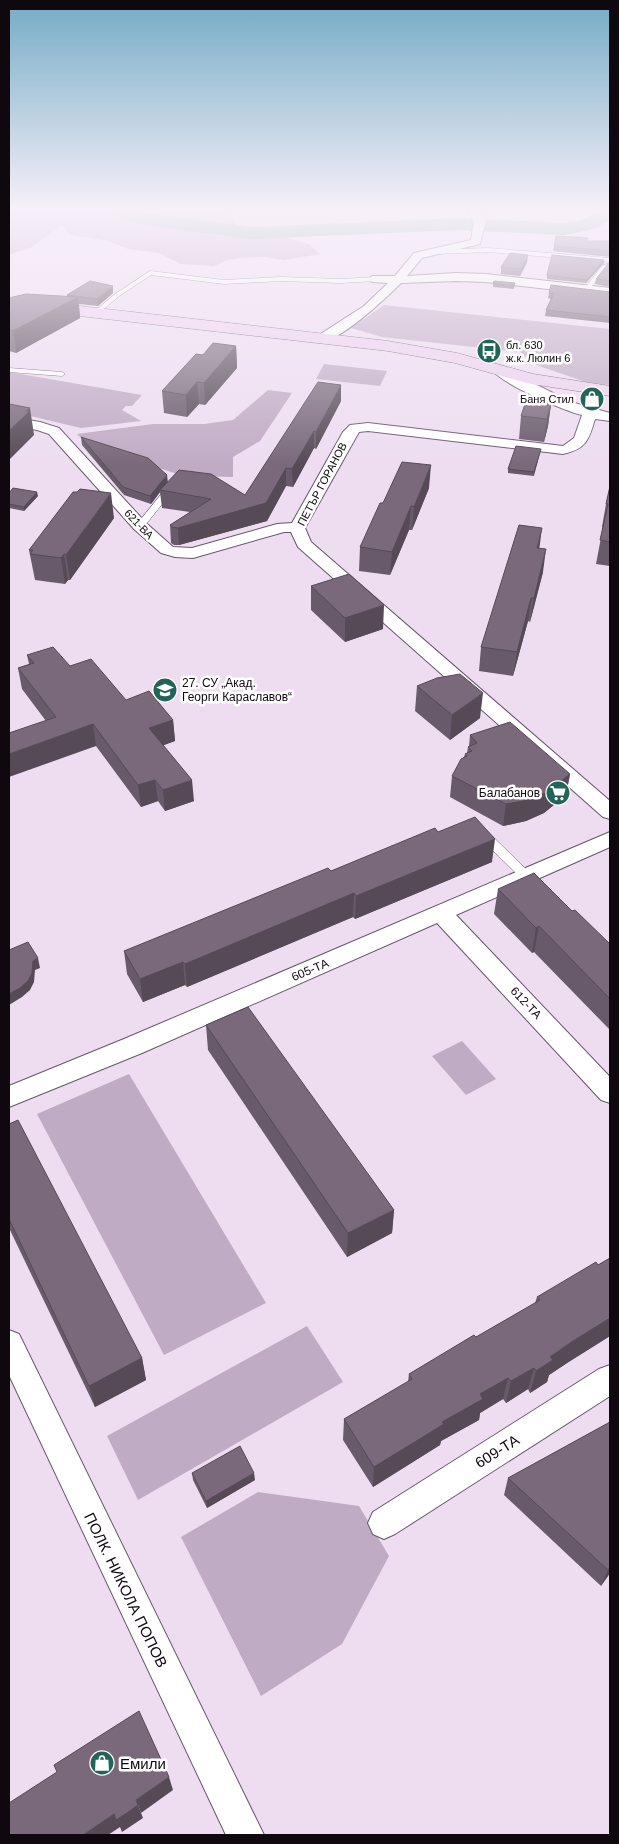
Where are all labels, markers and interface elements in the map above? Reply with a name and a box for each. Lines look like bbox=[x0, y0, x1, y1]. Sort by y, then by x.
bus stop icon: бл. 630 ж.к. Люлин 6 bbox=[476, 338, 502, 364]
place label: бл. 630 ж.к. Люлин 6 bbox=[506, 339, 570, 364]
shop icon: Баня Стил bbox=[579, 386, 605, 412]
place label: Баня Стил bbox=[520, 393, 574, 405]
street label: ПЕТЪР ГОРАНОВ bbox=[295, 440, 349, 528]
street label: 621-ВА bbox=[122, 507, 156, 542]
place label: 27. СУ „Акад. Георги Караславов“ bbox=[182, 676, 292, 704]
school or university icon: 27. СУ „Акад. Георги Караславов“ bbox=[152, 677, 178, 703]
supermarket icon: Балабанов bbox=[545, 780, 571, 806]
place label: Балабанов bbox=[479, 786, 540, 800]
street label: 605-ТА bbox=[289, 956, 331, 984]
street label: 612-ТА bbox=[508, 984, 544, 1022]
street label: 609-ТА bbox=[472, 1431, 522, 1471]
street label: ПОЛК. НИКОЛА ПОПОВ bbox=[81, 1510, 171, 1670]
shop icon: Емили bbox=[89, 1750, 115, 1776]
place label: Емили bbox=[120, 1755, 166, 1772]

